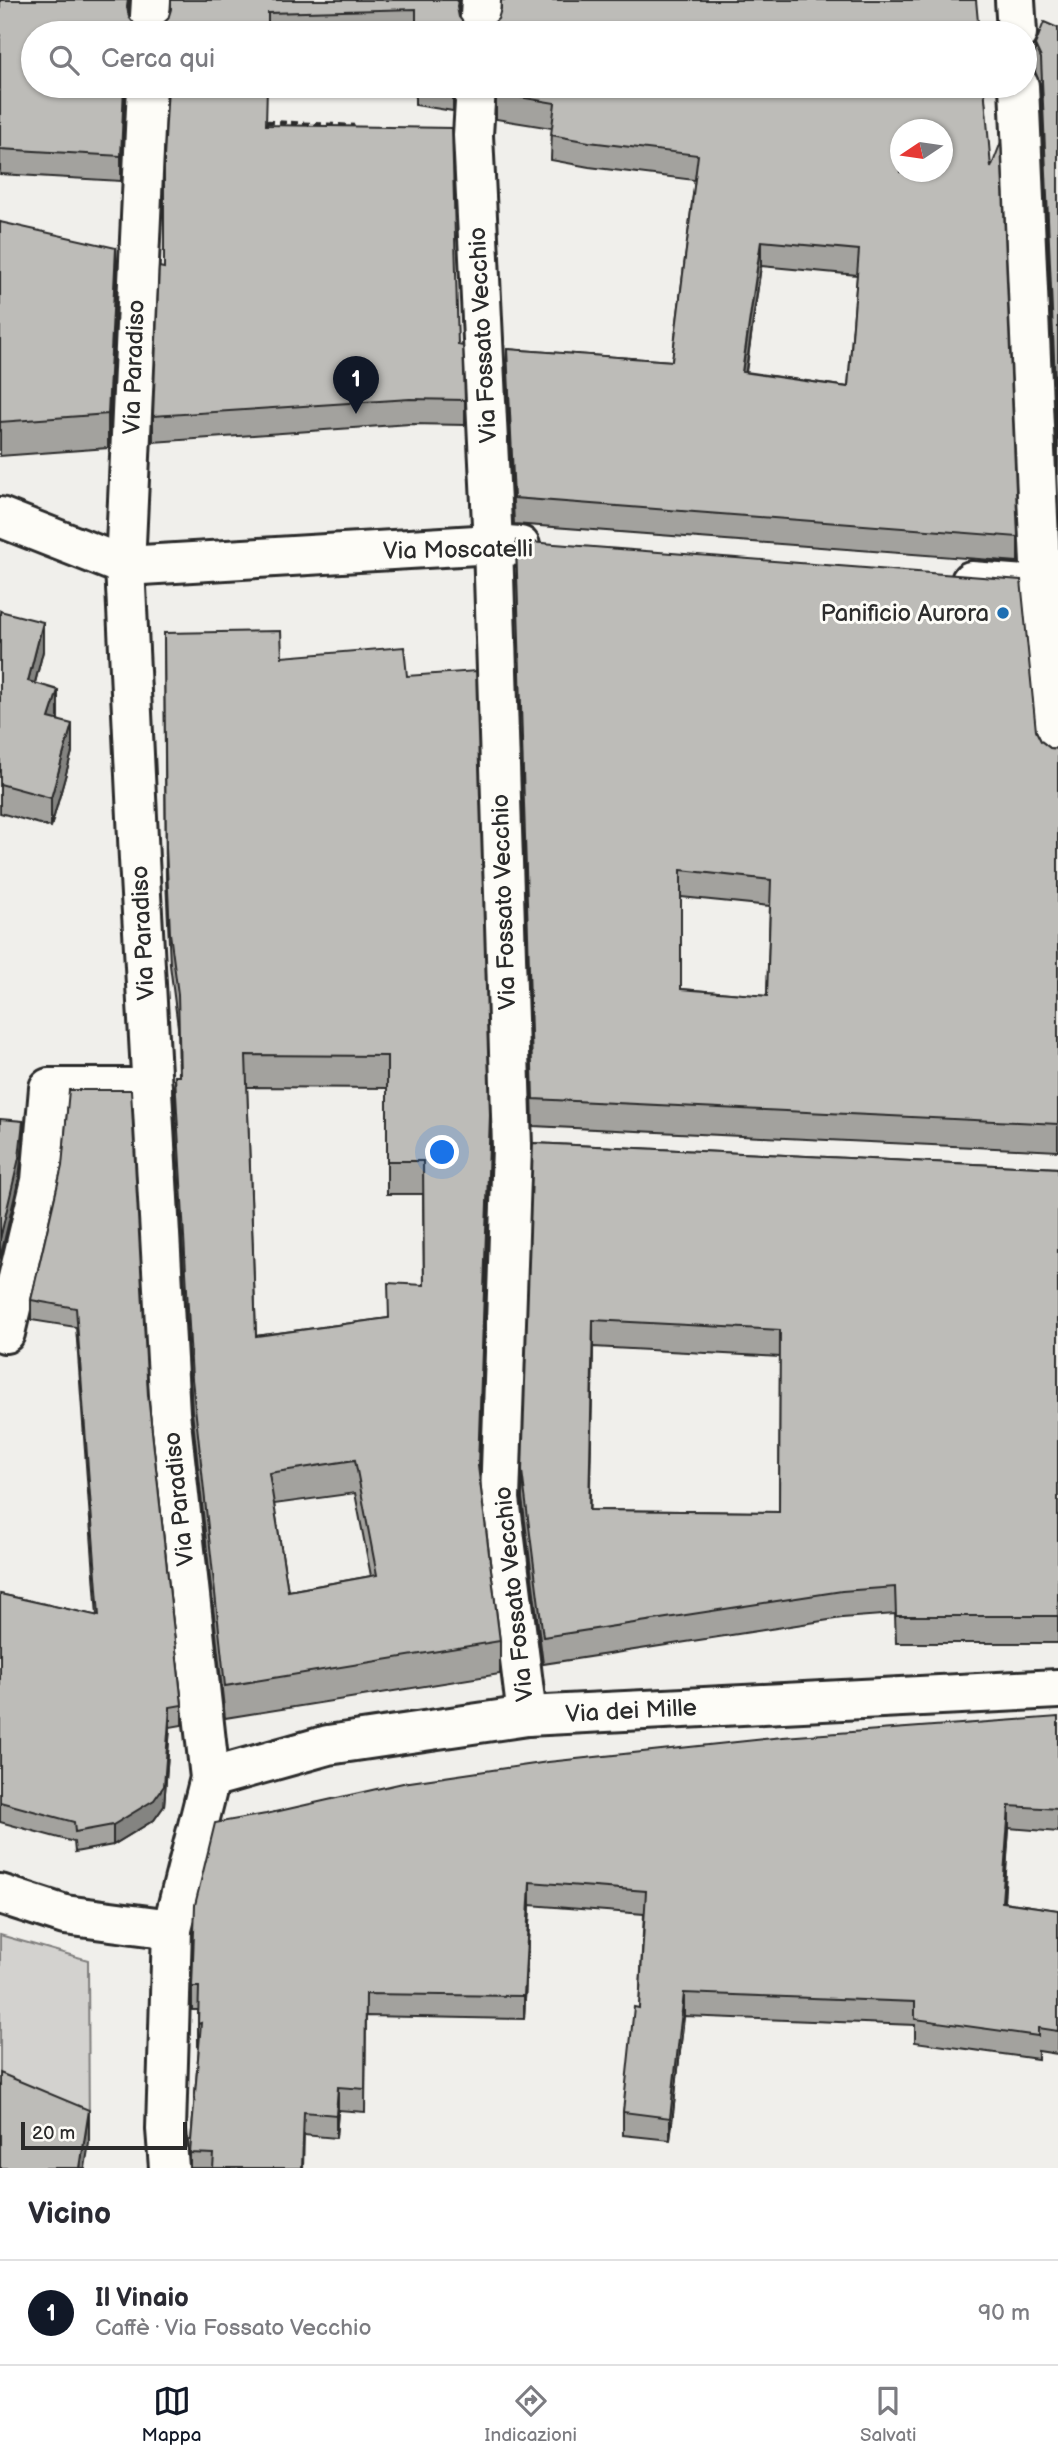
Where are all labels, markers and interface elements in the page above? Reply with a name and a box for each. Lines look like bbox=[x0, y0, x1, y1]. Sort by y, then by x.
search box bbox=[21, 21, 1037, 98]
icon: search bbox=[45, 41, 83, 79]
text: Cerca qui bbox=[101, 44, 215, 75]
north arrow bbox=[890, 119, 953, 182]
street label: Via Fossato Vecchio bbox=[463, 226, 503, 444]
street label: Via Paradiso bbox=[117, 299, 151, 435]
pin: 1 bbox=[333, 356, 379, 414]
street label: Via Moscatelli bbox=[383, 534, 533, 566]
place label: Panificio Aurora bbox=[821, 599, 989, 628]
marker: Panificio Aurora bbox=[995, 605, 1011, 621]
street label: Via Fossato Vecchio bbox=[486, 793, 522, 1011]
street label: Via Paradiso bbox=[125, 865, 161, 1001]
your location bbox=[425, 1135, 459, 1169]
street label: Via Paradiso bbox=[158, 1430, 200, 1568]
street label: Via Fossato Vecchio bbox=[488, 1485, 540, 1703]
street label: Via dei Mille bbox=[564, 1693, 698, 1729]
scale bar bbox=[21, 2119, 187, 2151]
text: 20 m bbox=[32, 2122, 75, 2145]
text: Vicino bbox=[28, 2196, 111, 2232]
text: Il Vinaio bbox=[95, 2283, 189, 2314]
text: 1 bbox=[46, 2299, 56, 2327]
text: 90 m bbox=[978, 2299, 1030, 2327]
text: Caffè · Via Fossato Vecchio bbox=[95, 2314, 371, 2342]
tab: Mappa bbox=[142, 2382, 202, 2447]
tab: Indicazioni bbox=[485, 2382, 577, 2447]
tab: Salvati bbox=[860, 2382, 916, 2447]

